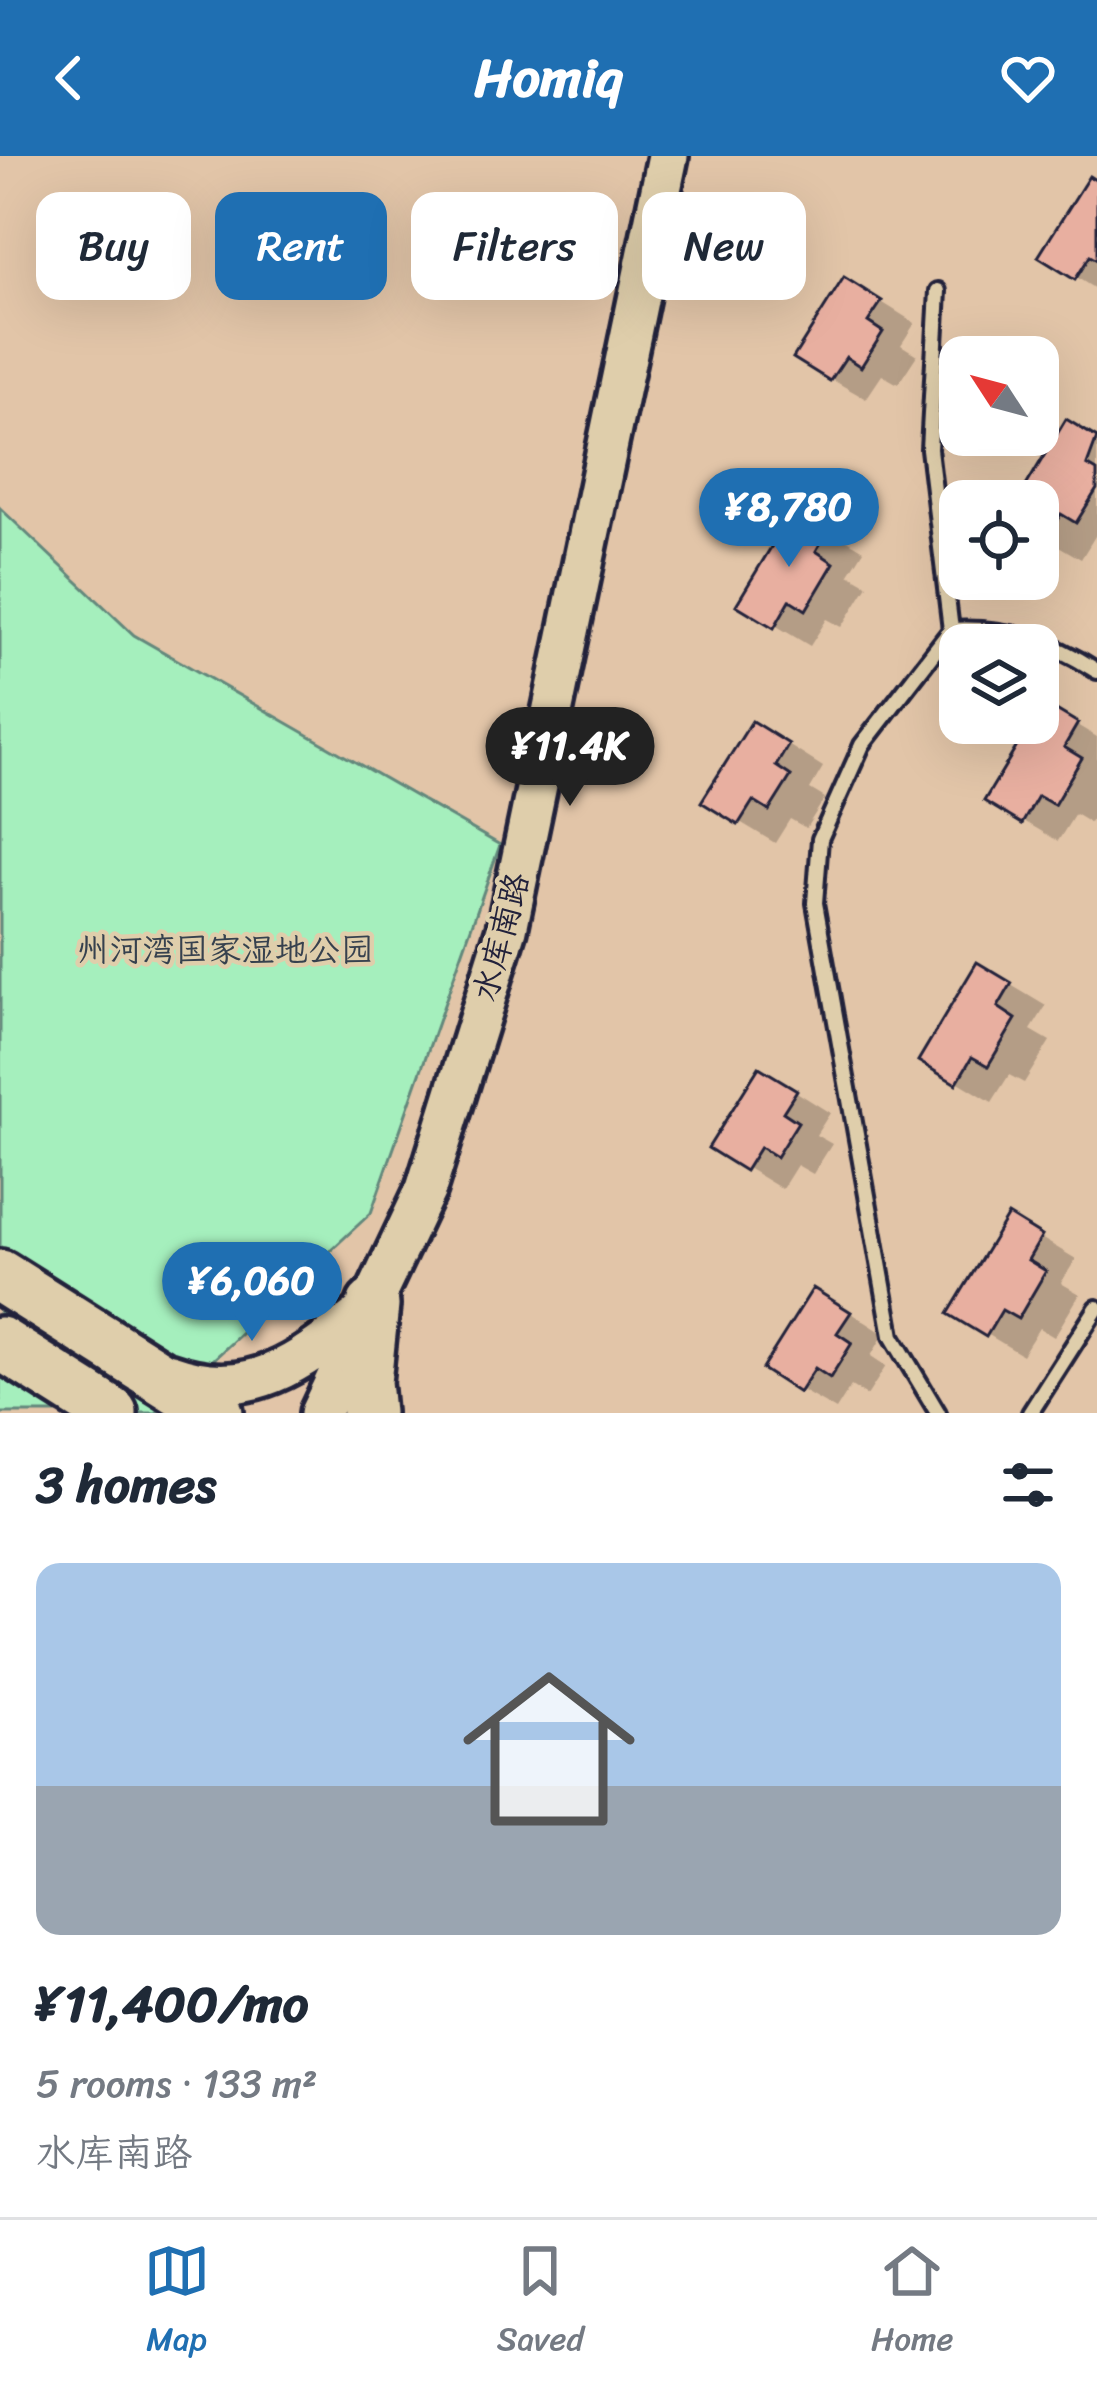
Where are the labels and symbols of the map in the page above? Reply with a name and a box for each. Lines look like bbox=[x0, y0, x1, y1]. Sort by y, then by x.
north arrow bbox=[939, 336, 1059, 456]
pin: ¥8,780 bbox=[691, 468, 887, 570]
pin: ¥11.4K bbox=[472, 707, 668, 809]
street label: 水库南路 bbox=[456, 866, 546, 1008]
park label: 州河湾国家湿地公园 bbox=[77, 921, 374, 979]
pin: ¥6,060 bbox=[154, 1242, 350, 1344]

